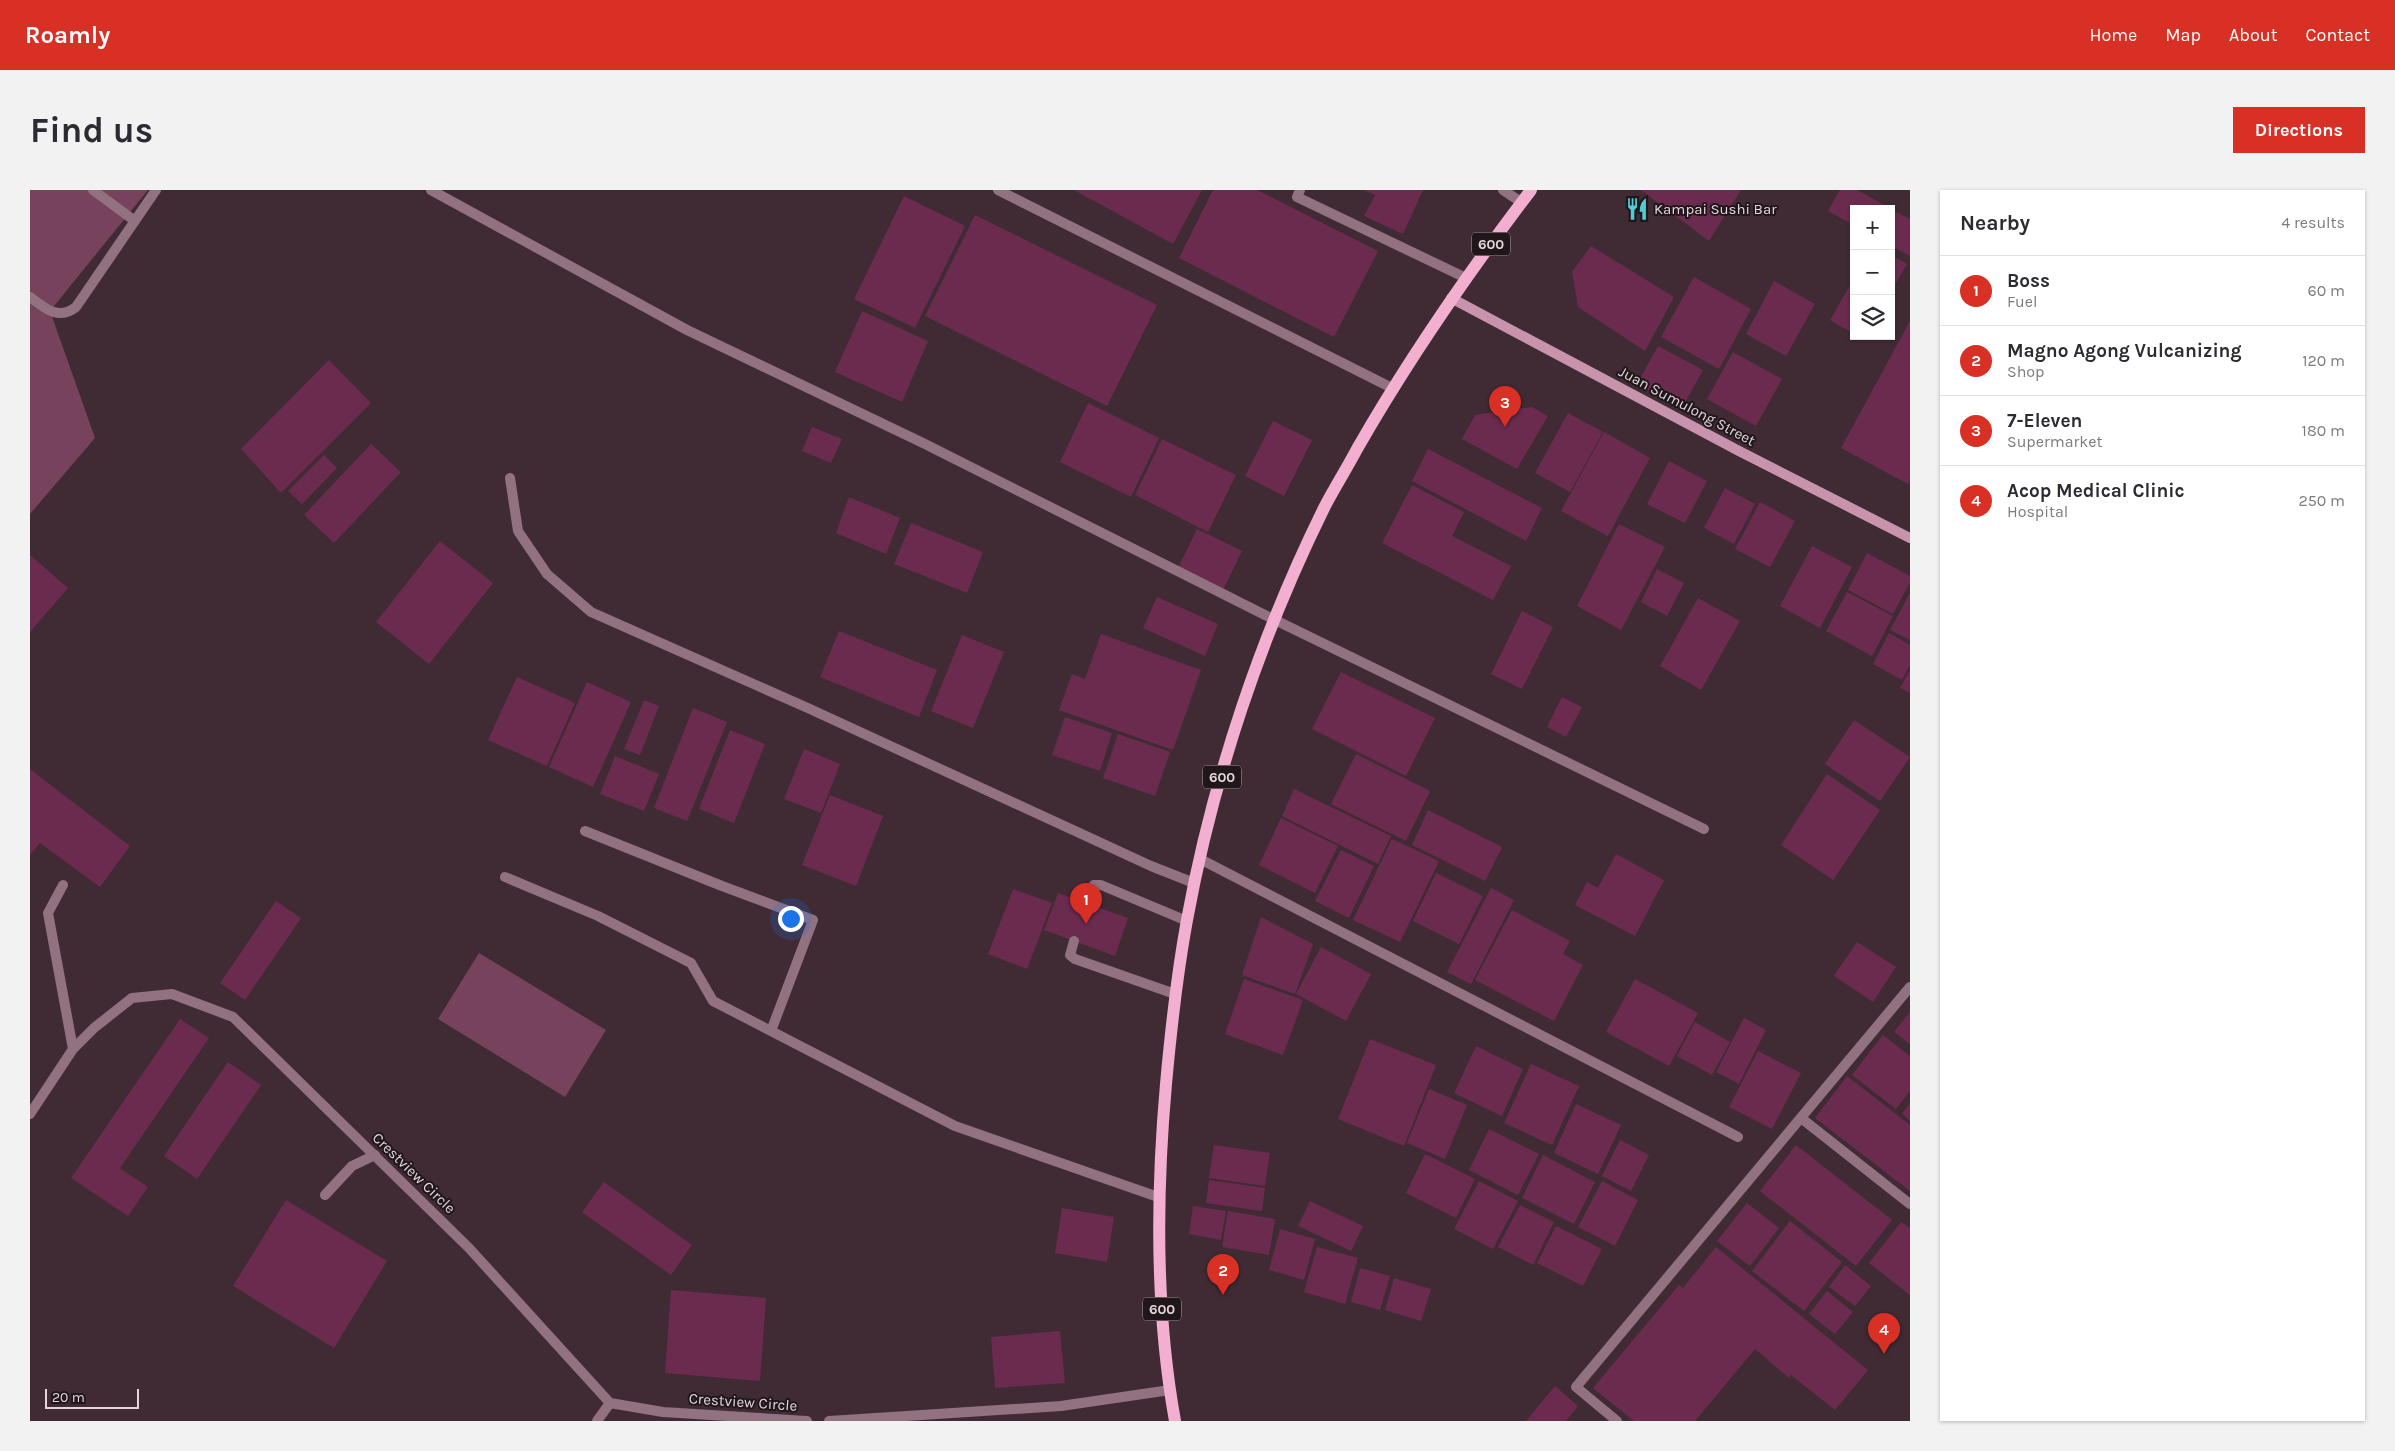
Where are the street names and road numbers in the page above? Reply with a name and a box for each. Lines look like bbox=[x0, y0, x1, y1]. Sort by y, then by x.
road number: 600 bbox=[1472, 232, 1510, 256]
street label: Juan Sumulong Street bbox=[1616, 362, 1759, 450]
road number: 600 bbox=[1203, 766, 1241, 788]
street label: Crestview Circle bbox=[369, 1129, 459, 1217]
road number: 600 bbox=[1143, 1298, 1181, 1320]
street label: Crestview Circle bbox=[688, 1389, 798, 1415]

